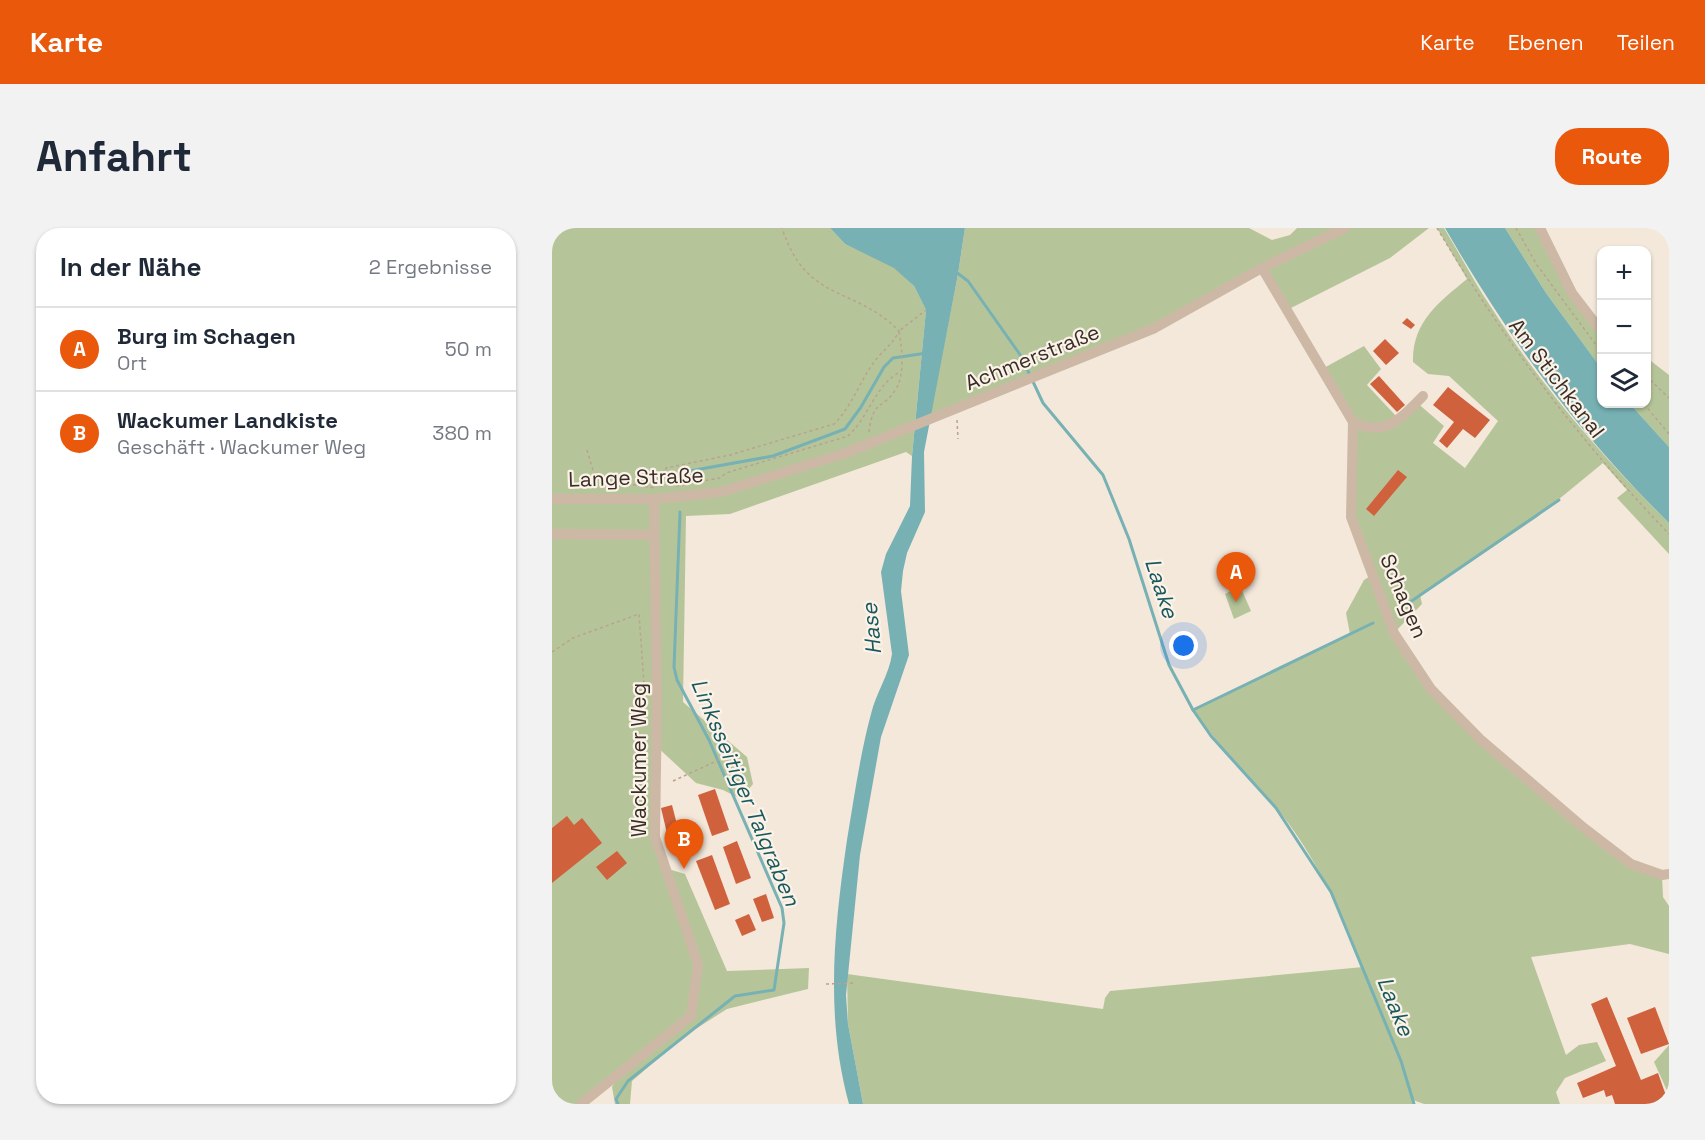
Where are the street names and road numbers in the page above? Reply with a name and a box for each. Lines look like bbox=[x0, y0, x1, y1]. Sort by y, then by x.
street label: Am Stichkanal bbox=[1503, 313, 1611, 443]
street label: Achmerstraße bbox=[961, 318, 1103, 396]
street label: Lange Straße bbox=[568, 461, 704, 493]
street label: Schagen bbox=[1374, 550, 1434, 642]
street label: Wackumer Weg bbox=[625, 683, 652, 837]

